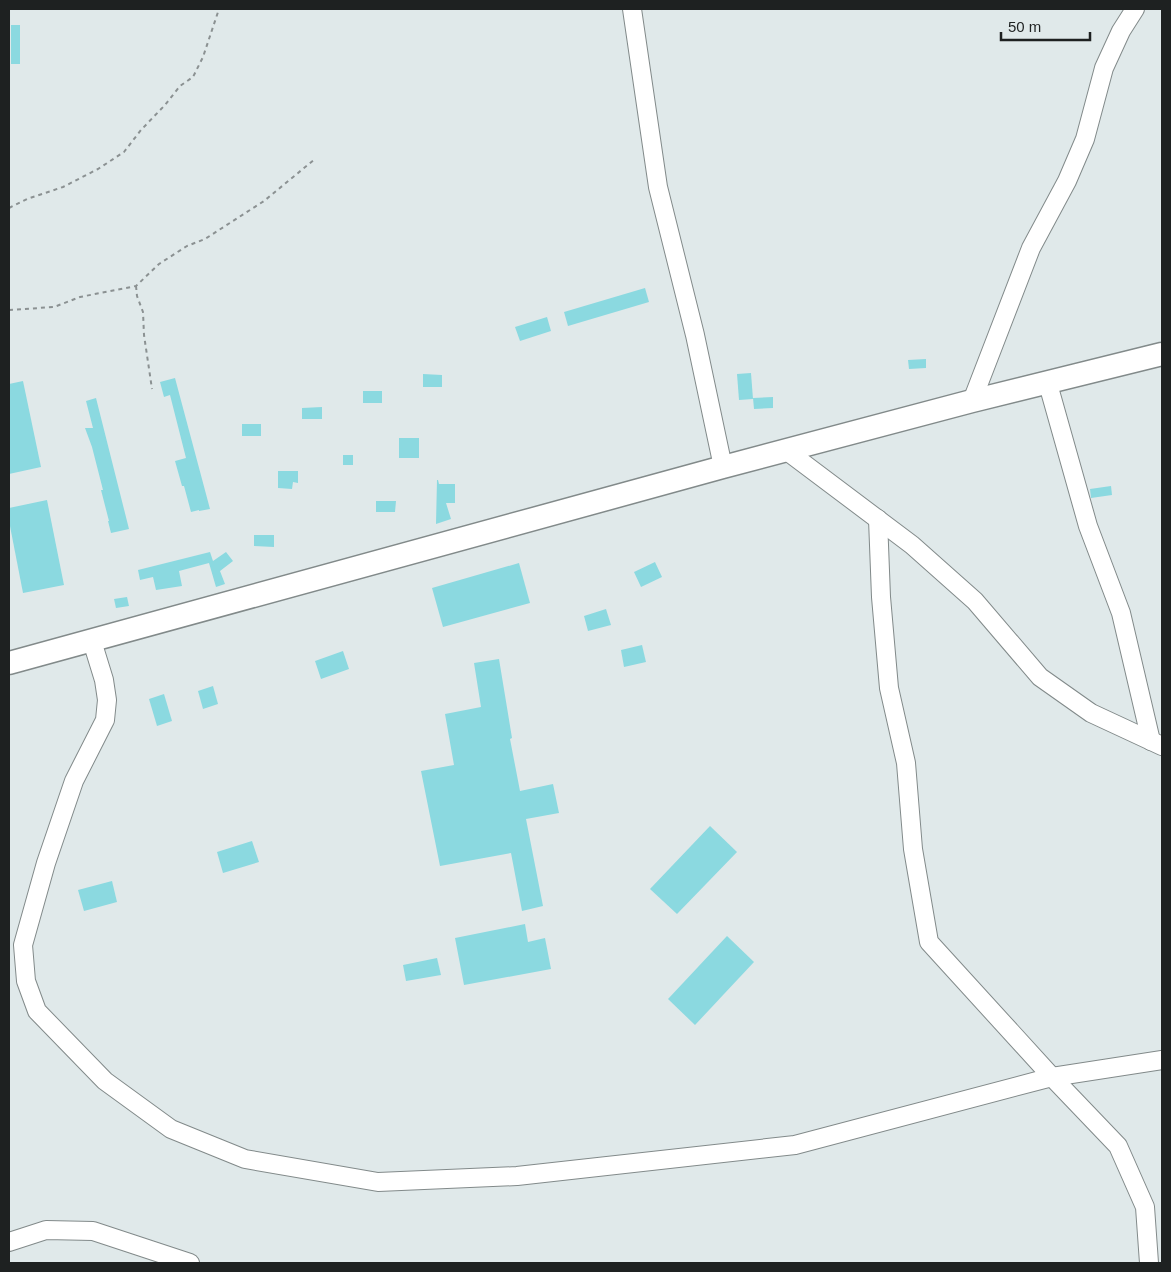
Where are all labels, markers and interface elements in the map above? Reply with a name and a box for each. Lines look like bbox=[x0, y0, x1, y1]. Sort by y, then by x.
scale bar bbox=[1001, 10, 1090, 42]
text: 50 m bbox=[1008, 18, 1041, 35]

